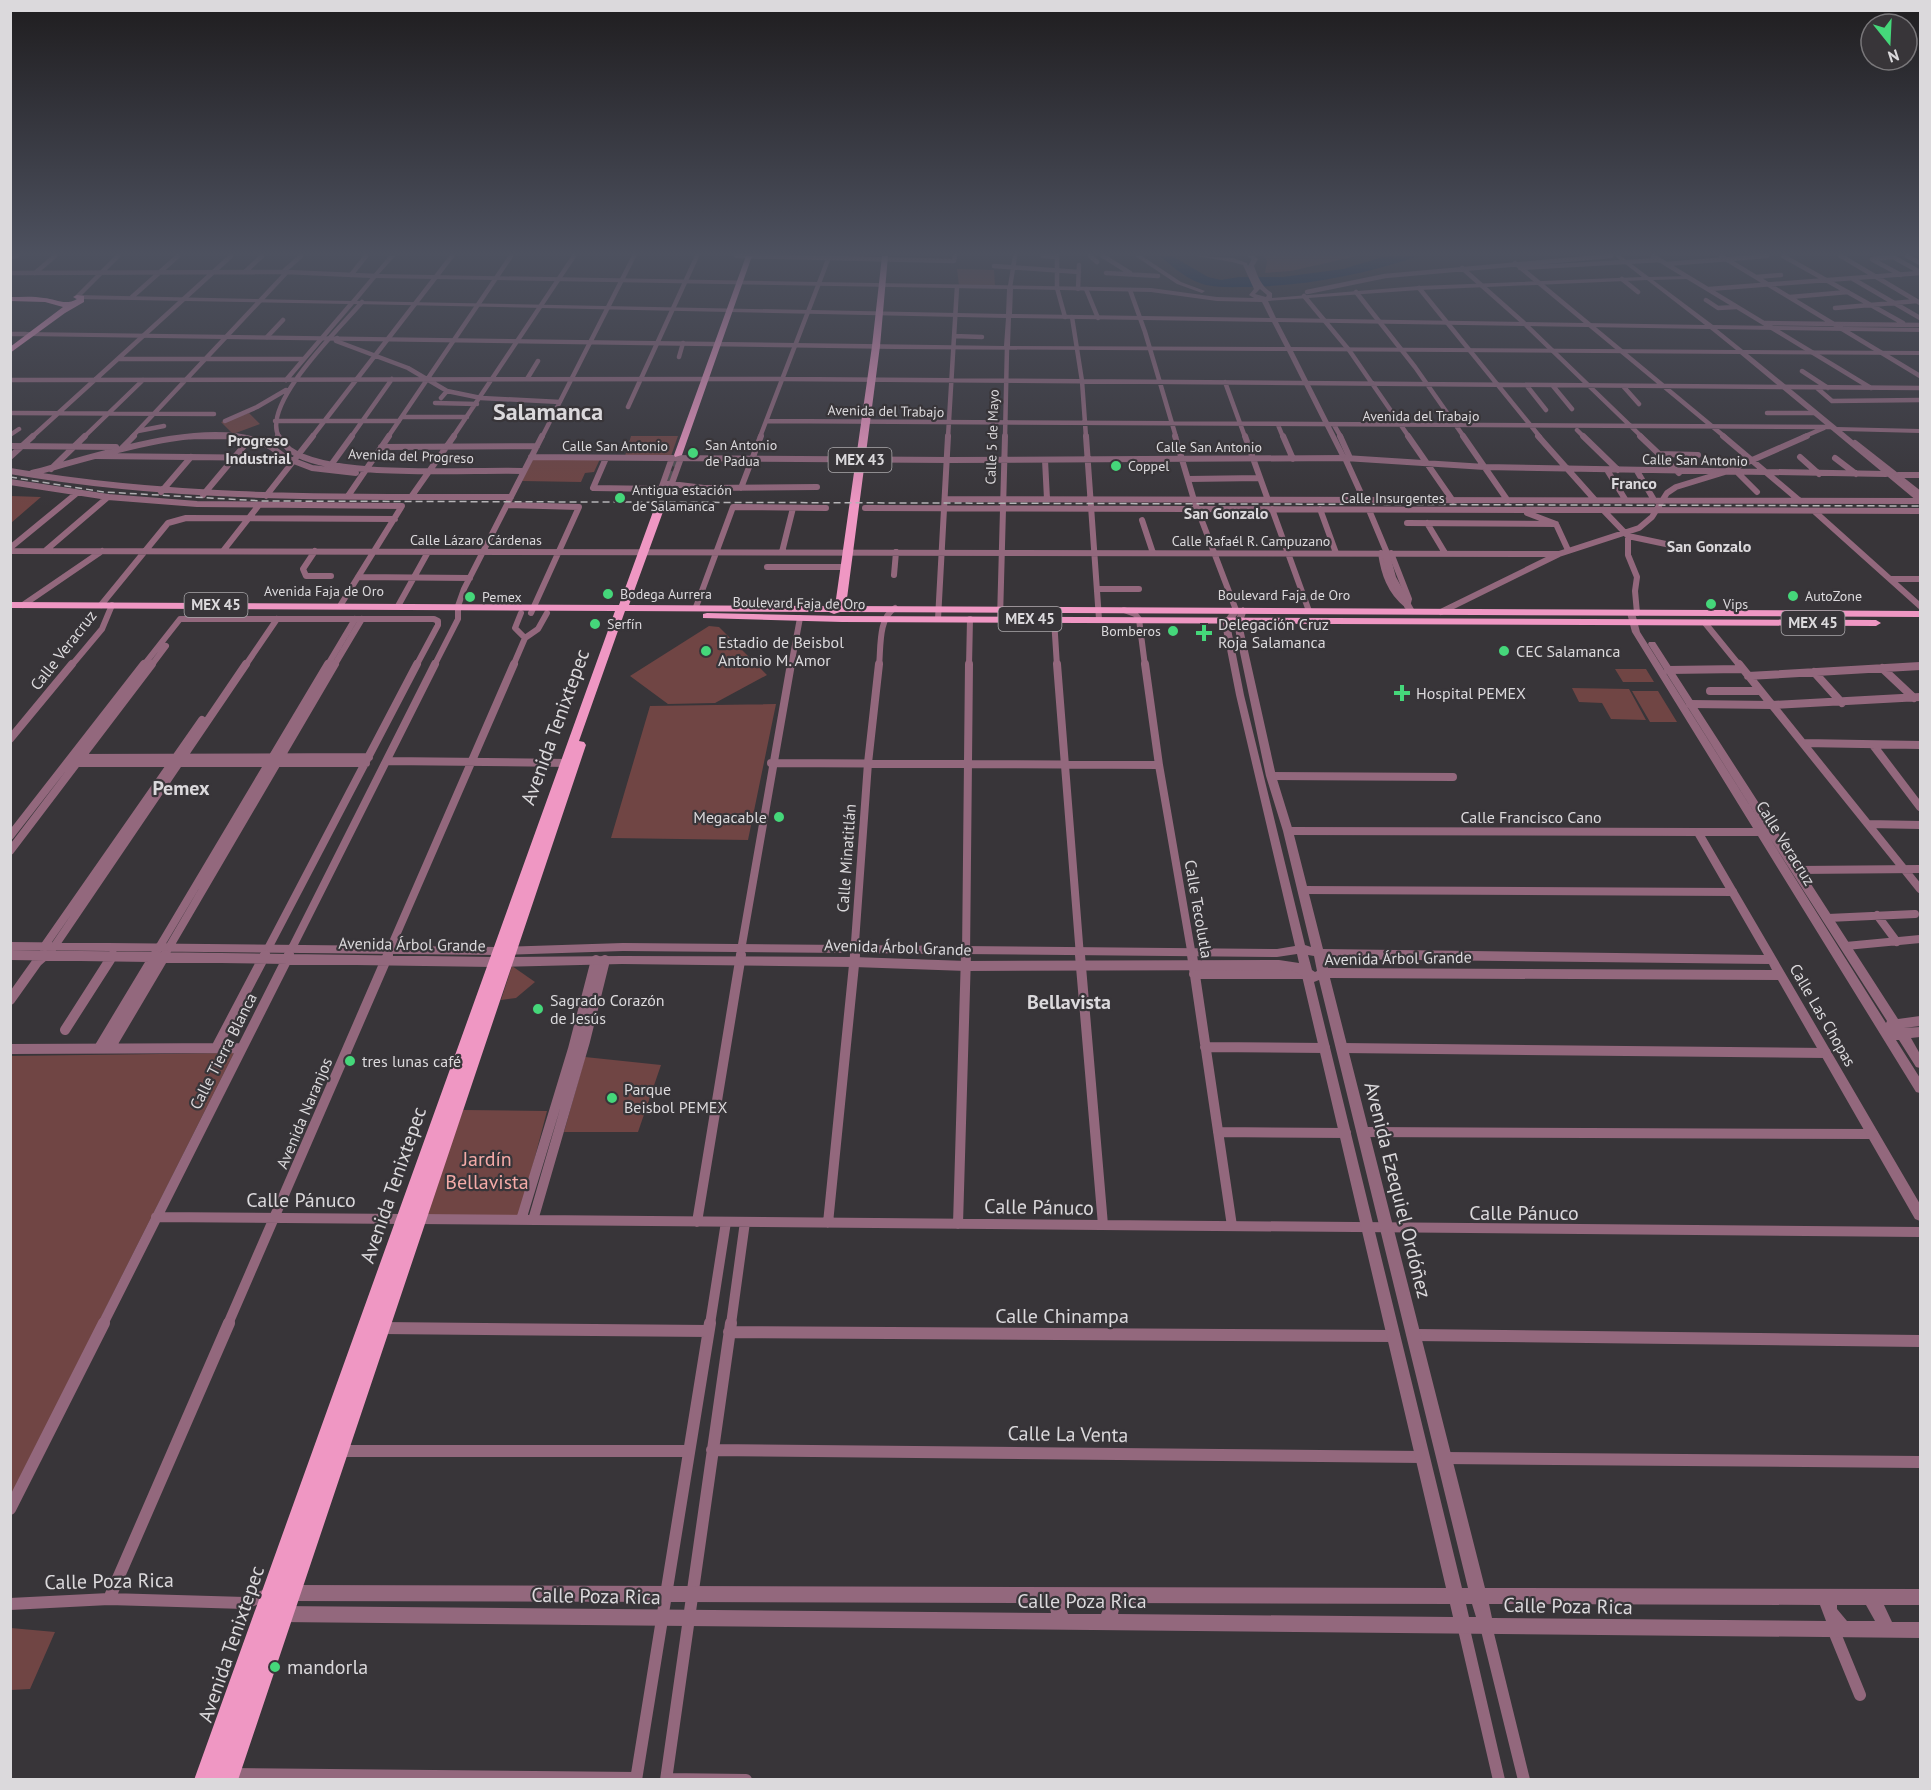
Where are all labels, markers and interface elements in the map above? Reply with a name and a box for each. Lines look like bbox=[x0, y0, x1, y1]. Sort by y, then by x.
north arrow bbox=[1859, 12, 1919, 72]
text: N bbox=[1886, 45, 1902, 67]
street label: Calle 5 de Mayo bbox=[981, 389, 1003, 485]
district label: Salamanca bbox=[493, 396, 603, 427]
street label: Avenida del Trabajo bbox=[827, 401, 945, 421]
street label: Avenida del Trabajo bbox=[1363, 407, 1479, 425]
district label: Progreso Industrial bbox=[225, 430, 291, 468]
place label: San Antonio de Padua bbox=[705, 436, 777, 470]
street label: Calle San Antonio bbox=[562, 437, 668, 455]
street label: Calle San Antonio bbox=[1156, 438, 1262, 456]
street label: Avenida del Progreso bbox=[348, 445, 474, 467]
marker: San Antonio de Padua bbox=[686, 446, 700, 460]
road number: MEX 43 bbox=[828, 448, 892, 472]
street label: Calle San Antonio bbox=[1642, 450, 1748, 470]
place label: Coppel bbox=[1128, 457, 1169, 475]
marker: Coppel bbox=[1109, 459, 1123, 473]
district label: Franco bbox=[1611, 473, 1657, 493]
place label: Antigua estación de Salamanca bbox=[632, 481, 732, 515]
street label: Calle Insurgentes bbox=[1341, 489, 1445, 507]
marker: Antigua estación de Salamanca bbox=[613, 491, 627, 505]
district label: San Gonzalo bbox=[1184, 503, 1269, 523]
street label: Calle Lázaro Cárdenas bbox=[410, 531, 542, 549]
street label: Calle Rafaél R. Campuzano bbox=[1172, 532, 1330, 550]
district label: San Gonzalo bbox=[1667, 536, 1752, 556]
street label: Avenida Faja de Oro bbox=[264, 582, 384, 600]
place label: Bodega Aurrera bbox=[620, 585, 712, 603]
street label: Boulevard Faja de Oro bbox=[1218, 586, 1350, 604]
marker: Bodega Aurrera bbox=[601, 587, 615, 601]
place label: AutoZone bbox=[1805, 587, 1862, 605]
place label: Pemex bbox=[482, 588, 522, 606]
marker: AutoZone bbox=[1786, 589, 1800, 603]
marker: Pemex bbox=[463, 590, 477, 604]
road number: MEX 45 bbox=[184, 593, 248, 617]
street label: Boulevard Faja de Oro bbox=[733, 593, 865, 613]
place label: Vips bbox=[1722, 595, 1748, 613]
marker: Vips bbox=[1704, 597, 1718, 611]
street label: Calle Veracruz bbox=[26, 606, 100, 694]
road number: MEX 45 bbox=[998, 607, 1062, 631]
road number: MEX 45 bbox=[1782, 611, 1844, 635]
place label: Delegación Cruz Roja Salamanca bbox=[1218, 614, 1329, 652]
place label: Serfín bbox=[607, 615, 642, 633]
marker: Serfín bbox=[588, 617, 602, 631]
place label: Bomberos bbox=[1101, 622, 1161, 640]
marker: Bomberos bbox=[1166, 624, 1180, 638]
marker: Delegación Cruz Roja Salamanca bbox=[1195, 624, 1213, 642]
place label: Estadio de Beisbol Antonio M. Amor bbox=[718, 632, 844, 670]
place label: CEC Salamanca bbox=[1516, 641, 1620, 661]
marker: Estadio de Beisbol Antonio M. Amor bbox=[699, 644, 713, 658]
marker: CEC Salamanca bbox=[1497, 644, 1511, 658]
street label: Avenida Tenixtepec bbox=[515, 645, 595, 809]
place label: Hospital PEMEX bbox=[1416, 683, 1526, 703]
marker: Hospital PEMEX bbox=[1393, 684, 1411, 702]
district label: Pemex bbox=[152, 775, 210, 801]
street label: Calle Veracruz bbox=[1752, 797, 1820, 889]
street label: Calle Minatitlán bbox=[832, 803, 860, 913]
place label: Megacable bbox=[693, 807, 767, 827]
street label: Calle Francisco Cano bbox=[1460, 807, 1602, 827]
marker: Megacable bbox=[772, 810, 786, 824]
street label: Calle Tecolutla bbox=[1181, 858, 1217, 960]
street label: Avenida Árbol Grande bbox=[338, 933, 486, 955]
street label: Avenida Árbol Grande bbox=[824, 934, 972, 960]
street label: Avenida Árbol Grande bbox=[1324, 947, 1472, 969]
street label: Calle Las Chopas bbox=[1786, 960, 1861, 1070]
street label: Calle Tierra Blanca bbox=[185, 989, 261, 1113]
district label: Bellavista bbox=[1027, 989, 1111, 1015]
place label: Sagrado Corazón de Jesús bbox=[550, 990, 665, 1028]
marker: Sagrado Corazón de Jesús bbox=[531, 1002, 545, 1016]
place label: tres lunas café bbox=[362, 1051, 461, 1071]
street label: Avenida Naranjos bbox=[272, 1054, 337, 1172]
marker: tres lunas café bbox=[343, 1054, 357, 1068]
place label: Parque Beisbol PEMEX bbox=[624, 1079, 727, 1117]
street label: Avenida Ezequiel Ordóñez bbox=[1359, 1079, 1437, 1301]
marker: Parque Beisbol PEMEX bbox=[605, 1091, 619, 1105]
street label: Avenida Tenixtepec bbox=[354, 1103, 432, 1267]
park label: Jardín Bellavista bbox=[445, 1146, 529, 1195]
street label: Calle Pánuco bbox=[246, 1187, 356, 1213]
street label: Calle Pánuco bbox=[984, 1193, 1094, 1221]
street label: Calle Pánuco bbox=[1469, 1200, 1579, 1226]
street label: Calle Chinampa bbox=[995, 1303, 1129, 1329]
street label: Calle La Venta bbox=[1007, 1420, 1129, 1448]
street label: Avenida Tenixtepec bbox=[192, 1562, 270, 1726]
street label: Calle Poza Rica bbox=[44, 1567, 174, 1595]
street label: Calle Poza Rica bbox=[531, 1582, 661, 1610]
street label: Calle Poza Rica bbox=[1017, 1588, 1147, 1614]
street label: Calle Poza Rica bbox=[1503, 1592, 1633, 1620]
place label: mandorla bbox=[287, 1654, 368, 1680]
marker: mandorla bbox=[268, 1660, 282, 1674]

